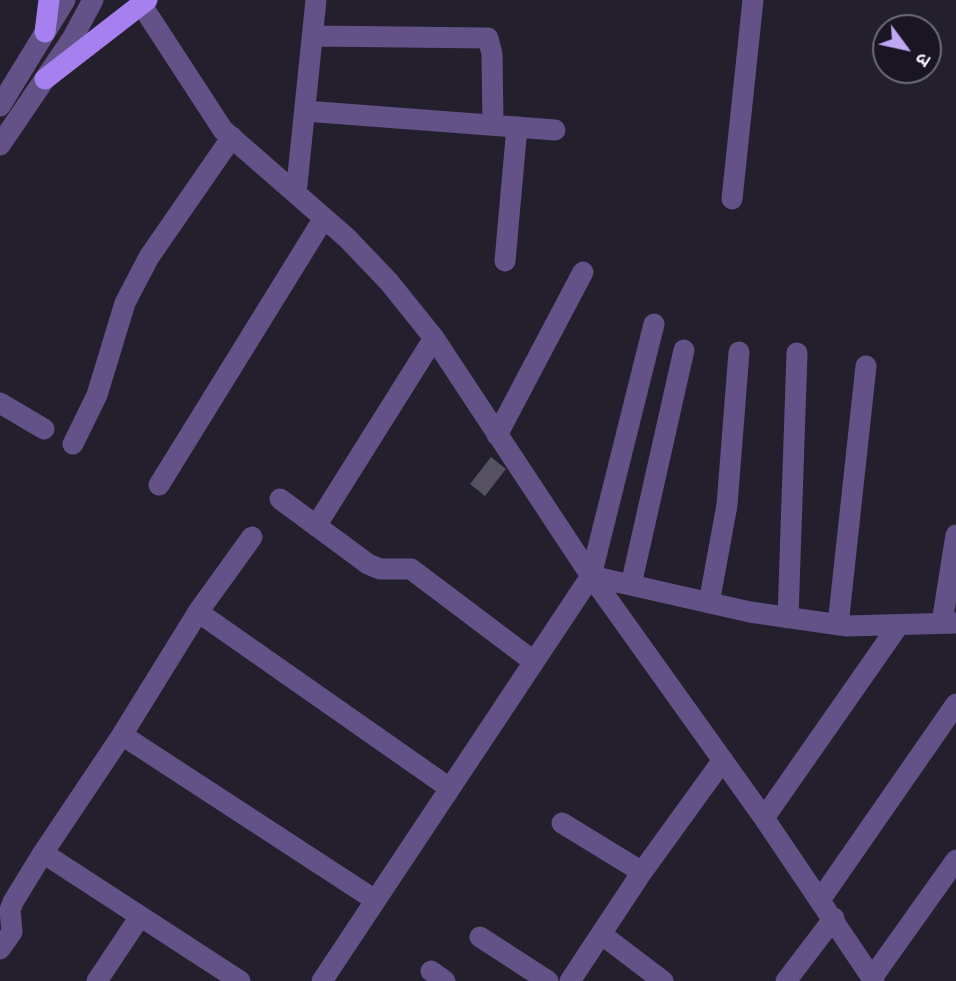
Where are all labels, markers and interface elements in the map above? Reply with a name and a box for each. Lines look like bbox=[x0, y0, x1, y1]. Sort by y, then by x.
north arrow bbox=[872, 14, 942, 84]
text: उ bbox=[911, 49, 936, 71]

